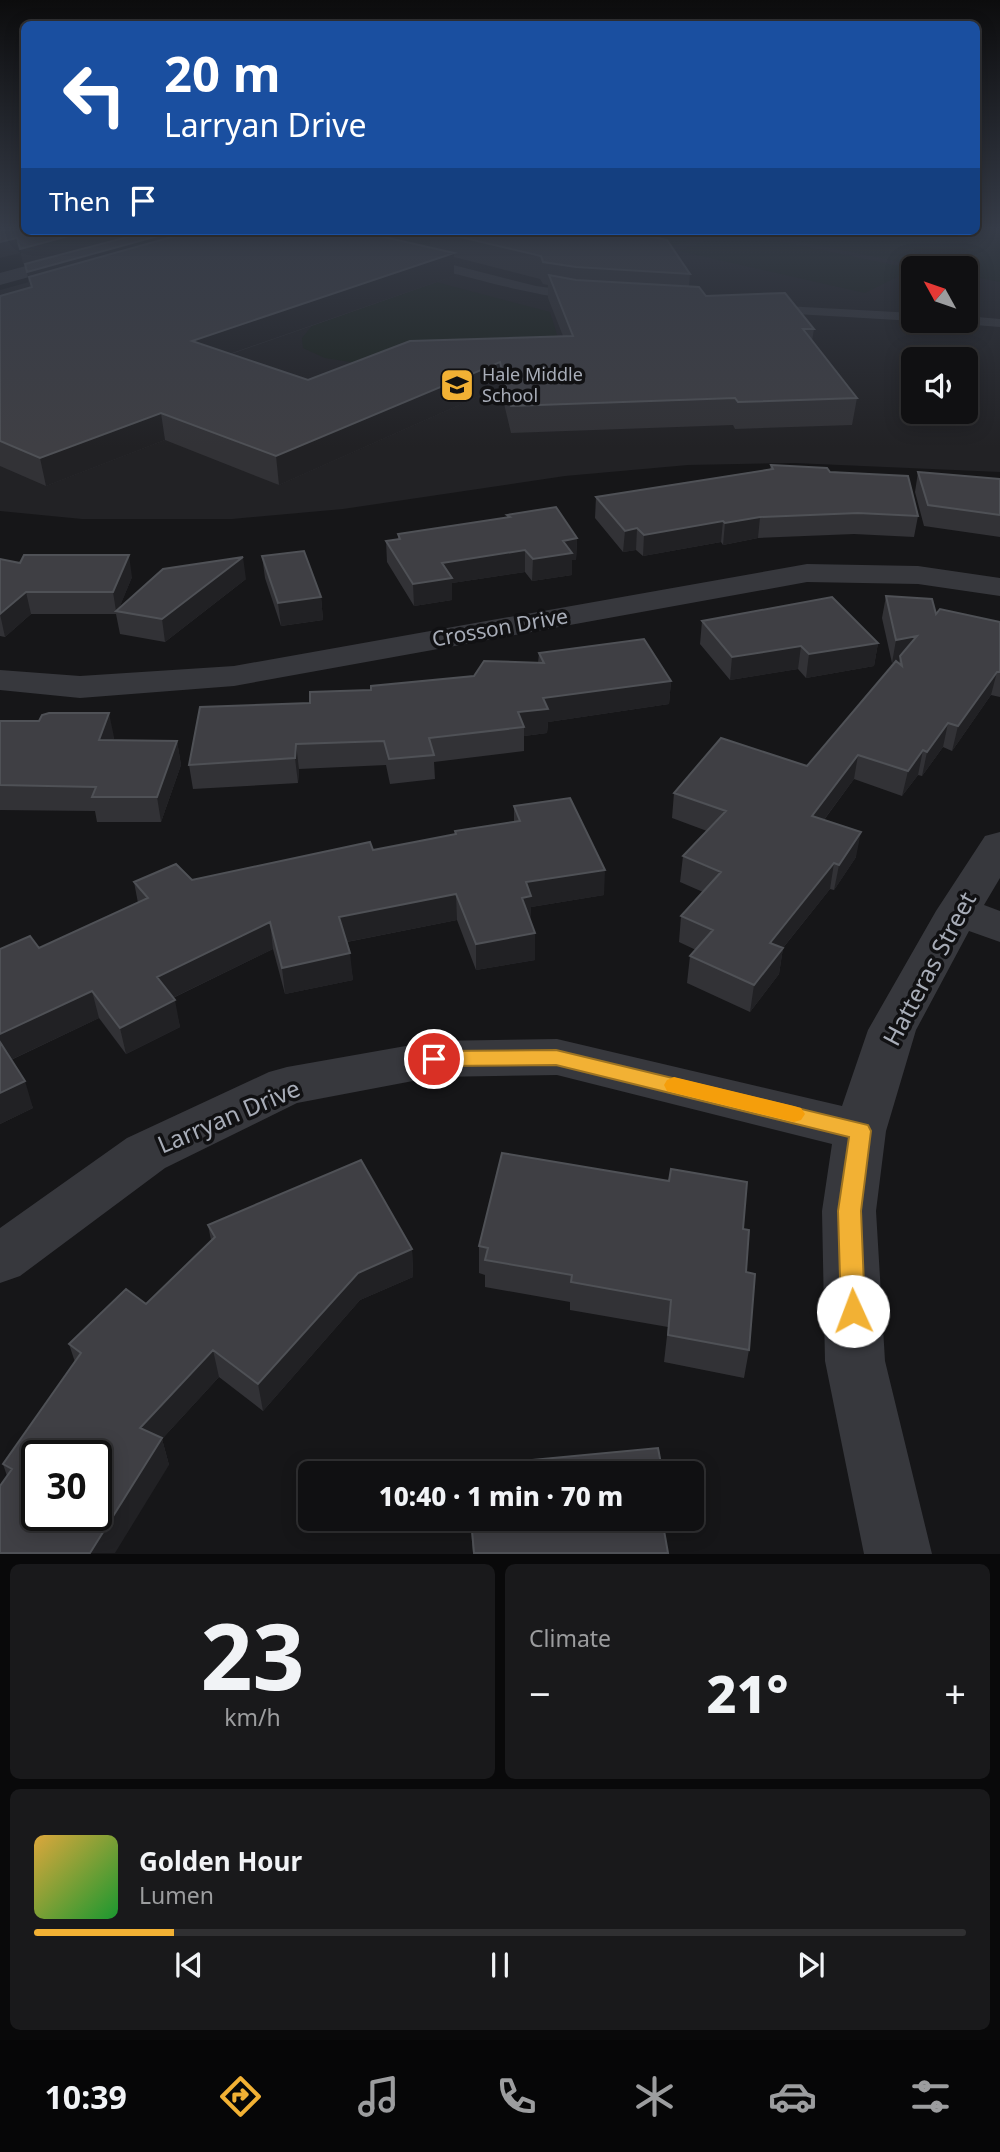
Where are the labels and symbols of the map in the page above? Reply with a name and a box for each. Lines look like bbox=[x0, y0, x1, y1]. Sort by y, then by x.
north arrow bbox=[901, 256, 978, 332]
place label: Hale Middle School bbox=[482, 362, 583, 407]
school or university icon: Hale Middle School bbox=[438, 366, 476, 404]
street label: Crosson Drive bbox=[430, 601, 570, 653]
street label: Hatteras Street bbox=[874, 885, 983, 1051]
pin bbox=[404, 1029, 464, 1089]
street label: Larryan Drive bbox=[152, 1071, 305, 1161]
position arrow bbox=[816, 1274, 890, 1348]
speed limit sign: 30 bbox=[21, 1440, 112, 1531]

